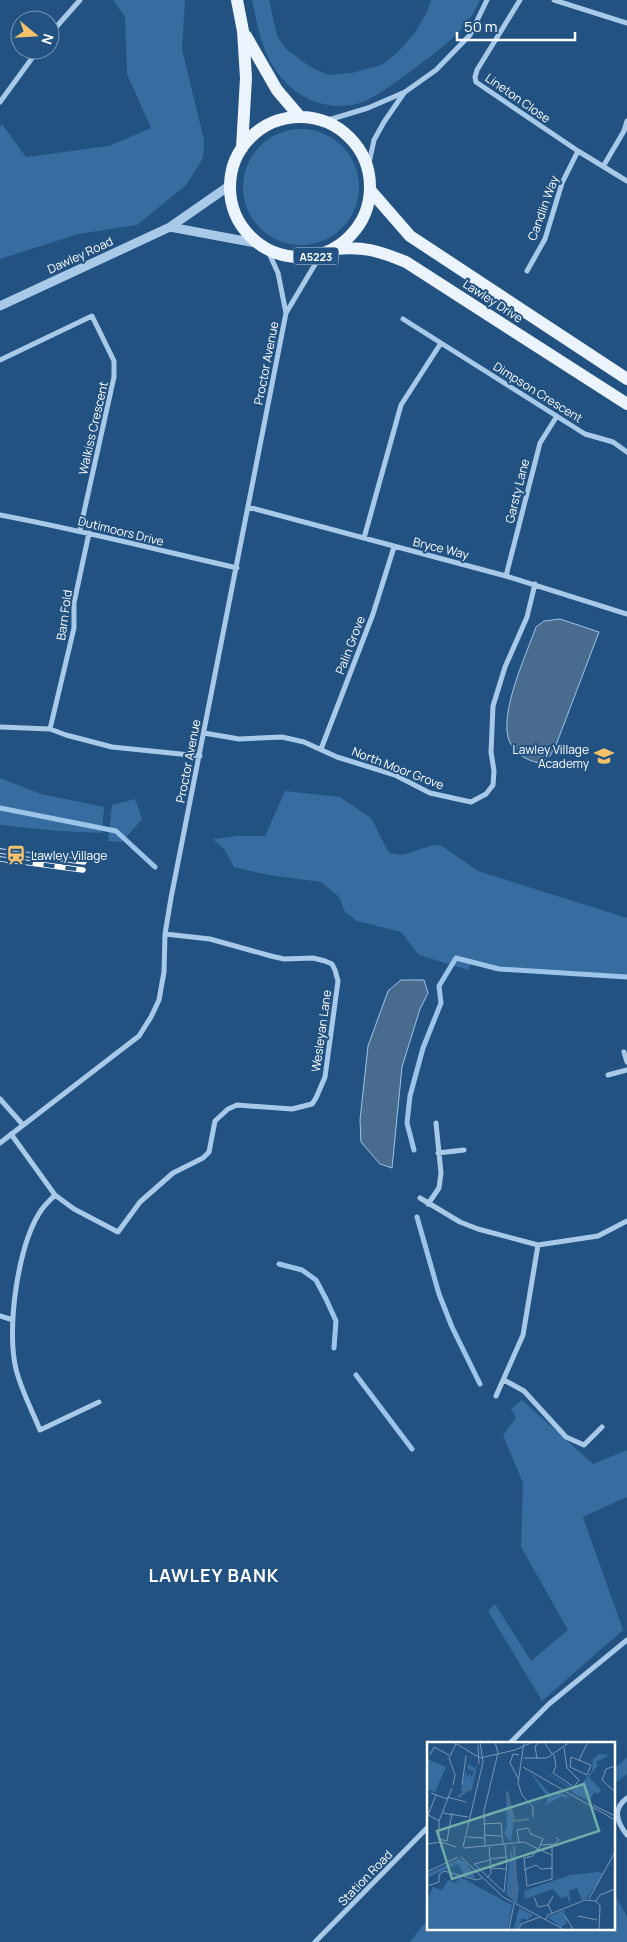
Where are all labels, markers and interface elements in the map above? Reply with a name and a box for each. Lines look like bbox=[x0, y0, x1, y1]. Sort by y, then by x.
north arrow bbox=[10, 10, 60, 60]
scale bar bbox=[457, 10, 574, 42]
text: 50 m bbox=[464, 16, 498, 37]
text: N bbox=[37, 31, 58, 47]
street label: Lineton Close bbox=[482, 69, 554, 127]
street label: Candlin Way bbox=[523, 173, 563, 243]
street label: Dawley Road bbox=[44, 232, 116, 278]
road number: A5223 bbox=[294, 248, 338, 264]
street label: Lawley Drive bbox=[460, 275, 526, 327]
street label: Proctor Avenue bbox=[250, 320, 282, 406]
street label: Dimpson Crescent bbox=[490, 358, 586, 426]
street label: Walkiss Crescent bbox=[74, 379, 112, 476]
street label: Garsty Lane bbox=[501, 457, 533, 525]
street label: Dutimoors Drive bbox=[76, 512, 166, 550]
street label: Bryce Way bbox=[411, 533, 471, 563]
street label: Barn Fold bbox=[52, 589, 76, 641]
street label: Palin Grove bbox=[331, 613, 369, 677]
street label: Proctor Avenue bbox=[172, 718, 204, 804]
place label: Lawley Village Academy bbox=[513, 741, 590, 772]
street label: North Moor Grove bbox=[350, 743, 446, 793]
school or university icon: Lawley Village Academy bbox=[593, 745, 615, 767]
station icon: Lawley Village bbox=[5, 844, 27, 866]
place label: Lawley Village bbox=[31, 847, 107, 864]
street label: Wesleyan Lane bbox=[307, 989, 335, 1073]
district label: LAWLEY BANK bbox=[149, 1563, 280, 1587]
inset map bbox=[427, 1742, 614, 1930]
street label: Station Road bbox=[334, 1846, 396, 1910]

